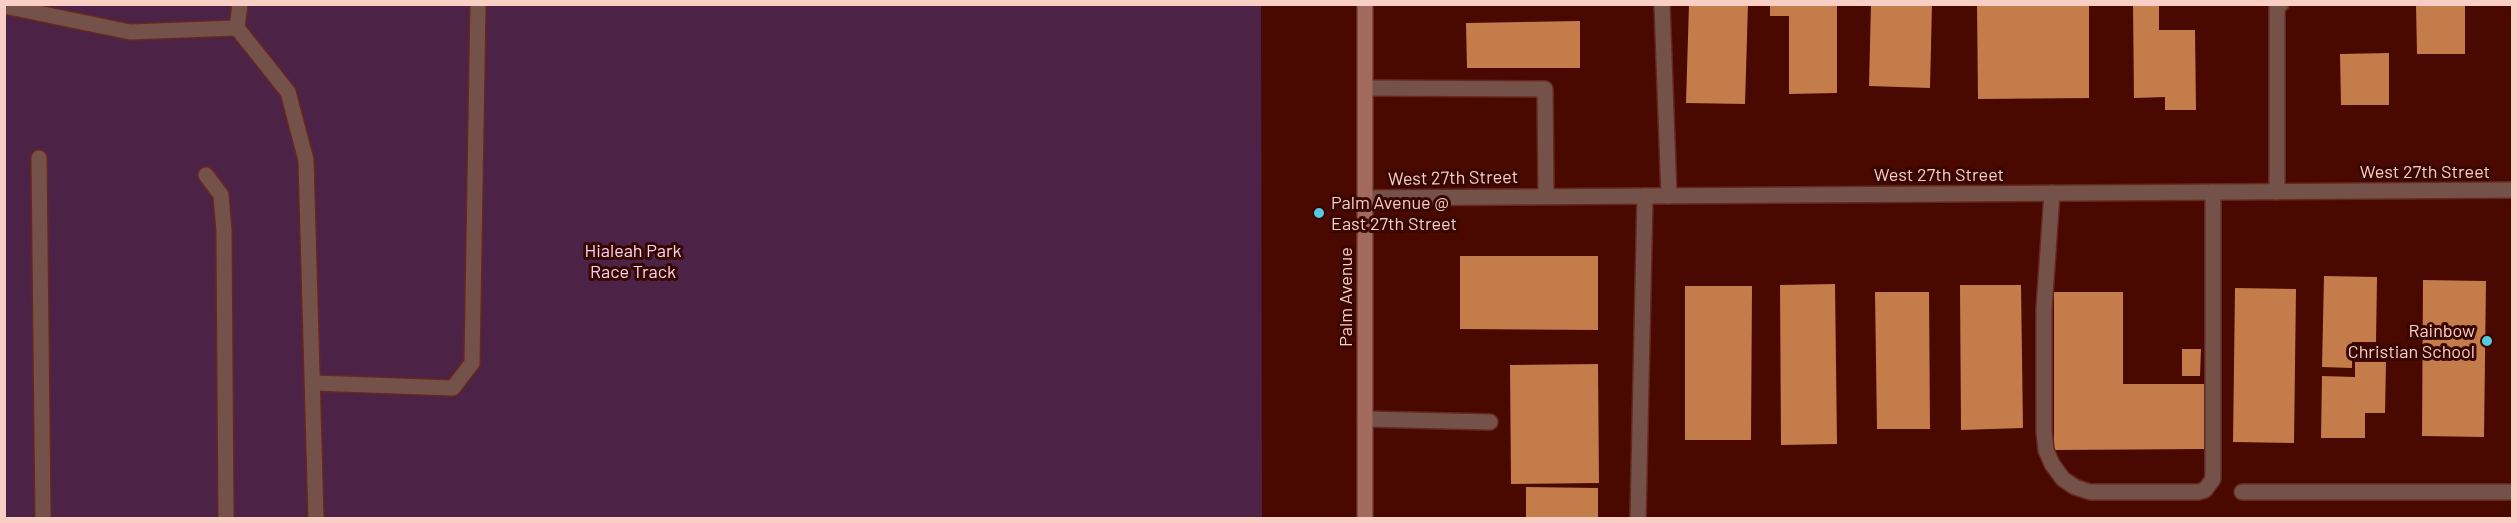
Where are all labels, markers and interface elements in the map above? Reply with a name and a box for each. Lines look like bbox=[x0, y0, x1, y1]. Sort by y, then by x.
street label: West 27th Street bbox=[2360, 161, 2490, 183]
street label: West 27th Street bbox=[1874, 164, 2004, 186]
street label: West 27th Street bbox=[1388, 166, 1518, 190]
place label: Palm Avenue @ East 27th Street bbox=[1331, 192, 1457, 234]
marker: Palm Avenue @ East 27th Street bbox=[1312, 206, 1326, 220]
park label: Hialeah Park Race Track bbox=[584, 240, 682, 282]
street label: Palm Avenue bbox=[1335, 247, 1357, 347]
place label: Rainbow Christian School bbox=[2348, 320, 2475, 362]
marker: Rainbow Christian School bbox=[2480, 334, 2494, 348]

